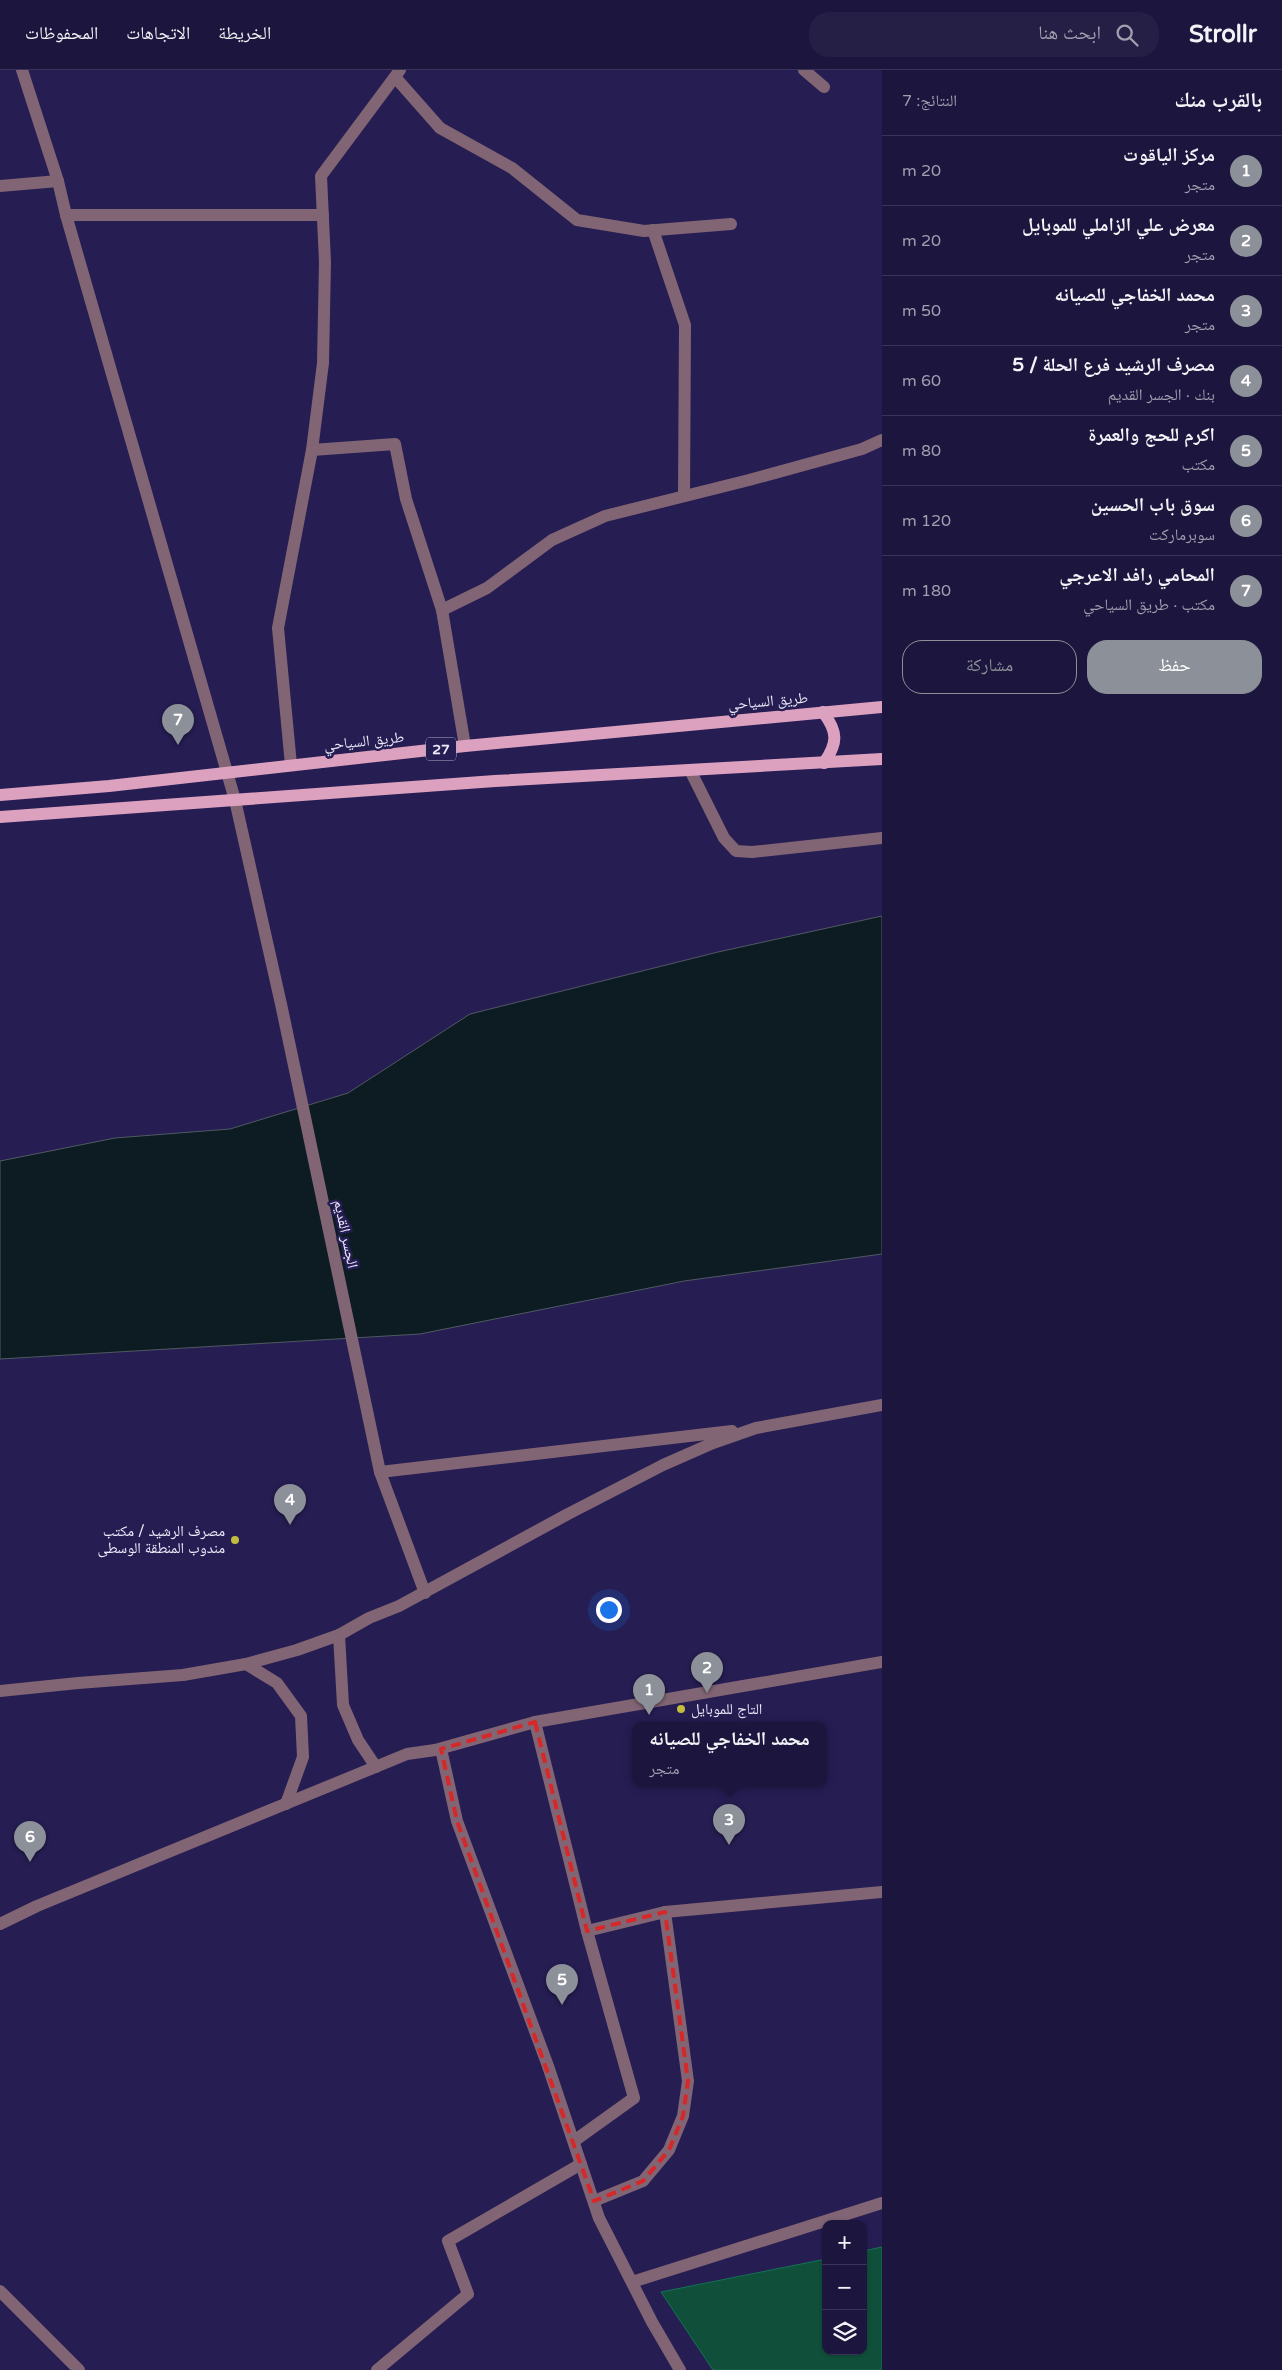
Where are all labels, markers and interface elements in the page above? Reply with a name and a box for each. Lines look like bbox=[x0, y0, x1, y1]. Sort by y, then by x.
search box bbox=[809, 12, 1159, 57]
text: Strollr bbox=[1189, 20, 1257, 49]
icon: search bbox=[1113, 21, 1141, 49]
text: المحفوظات bbox=[25, 22, 98, 44]
text: الاتجاهات bbox=[126, 22, 190, 44]
text: الخريطة bbox=[218, 22, 271, 44]
text: ابحث هنا bbox=[1038, 22, 1101, 44]
text: بالقرب منك bbox=[1175, 88, 1262, 113]
text: النتائج: 7 bbox=[902, 91, 957, 111]
text: مركز الياقوت bbox=[1123, 144, 1215, 166]
text: 20 m bbox=[902, 161, 941, 181]
text: 1 bbox=[1241, 161, 1251, 181]
text: متجر bbox=[1185, 175, 1215, 195]
text: معرض علي الزاملي للموبايل bbox=[1022, 214, 1215, 236]
text: 20 m bbox=[902, 231, 941, 251]
text: 2 bbox=[1241, 231, 1251, 251]
text: متجر bbox=[1185, 245, 1215, 265]
text: محمد الخفاجي للصيانه bbox=[1055, 284, 1215, 306]
text: 50 m bbox=[902, 301, 941, 321]
text: 3 bbox=[1241, 301, 1251, 321]
text: متجر bbox=[1185, 315, 1215, 335]
text: مصرف الرشيد فرع الحلة / 5 bbox=[1012, 354, 1215, 376]
text: 60 m bbox=[902, 371, 941, 391]
text: 4 bbox=[1241, 371, 1251, 391]
text: بنك · الجسر القديم bbox=[1108, 385, 1215, 405]
text: اكرم للحج والعمرة bbox=[1088, 424, 1215, 446]
text: 80 m bbox=[902, 441, 941, 461]
text: 5 bbox=[1241, 441, 1251, 461]
text: مكتب bbox=[1182, 455, 1215, 475]
text: سوق باب الحسين bbox=[1091, 494, 1215, 516]
text: 120 m bbox=[902, 511, 951, 531]
text: 6 bbox=[1241, 511, 1251, 531]
text: سوبرماركت bbox=[1149, 525, 1215, 545]
text: المحامي رافد الاعرجي bbox=[1059, 564, 1215, 586]
text: 180 m bbox=[902, 581, 951, 601]
text: 7 bbox=[1241, 581, 1251, 601]
text: مكتب · طريق السياحي bbox=[1083, 595, 1215, 615]
button: مشاركة bbox=[902, 640, 1077, 694]
button: حفظ bbox=[1087, 640, 1262, 694]
street label: طريق السياحي bbox=[727, 689, 809, 716]
pin: 7 bbox=[162, 704, 194, 745]
street label: طريق السياحي bbox=[323, 728, 405, 757]
road number: 27 bbox=[426, 738, 456, 761]
street label: الجسر القديم bbox=[329, 1198, 362, 1270]
pin: 4 bbox=[274, 1484, 306, 1525]
place label: مصرف الرشيد / مكتب مندوب المنطقة الوسطى bbox=[98, 1522, 225, 1558]
marker: مصرف الرشيد / مكتب مندوب المنطقة الوسطى bbox=[229, 1534, 241, 1546]
your location bbox=[596, 1597, 622, 1623]
pin: 2 bbox=[691, 1652, 723, 1693]
pin: 1 bbox=[633, 1674, 665, 1715]
place label: التاج للموبايل bbox=[691, 1700, 762, 1719]
marker: التاج للموبايل bbox=[675, 1703, 687, 1715]
popup bbox=[632, 1722, 827, 1787]
text: محمد الخفاجي للصيانه bbox=[649, 1728, 810, 1750]
text: متجر bbox=[649, 1759, 679, 1779]
pin: 3 bbox=[713, 1804, 745, 1845]
pin: 6 bbox=[14, 1821, 46, 1862]
pin: 5 bbox=[546, 1964, 578, 2005]
map controls bbox=[822, 2220, 867, 2355]
button: + bbox=[822, 2220, 867, 2265]
button: − bbox=[822, 2265, 867, 2310]
button: layers bbox=[822, 2310, 867, 2355]

